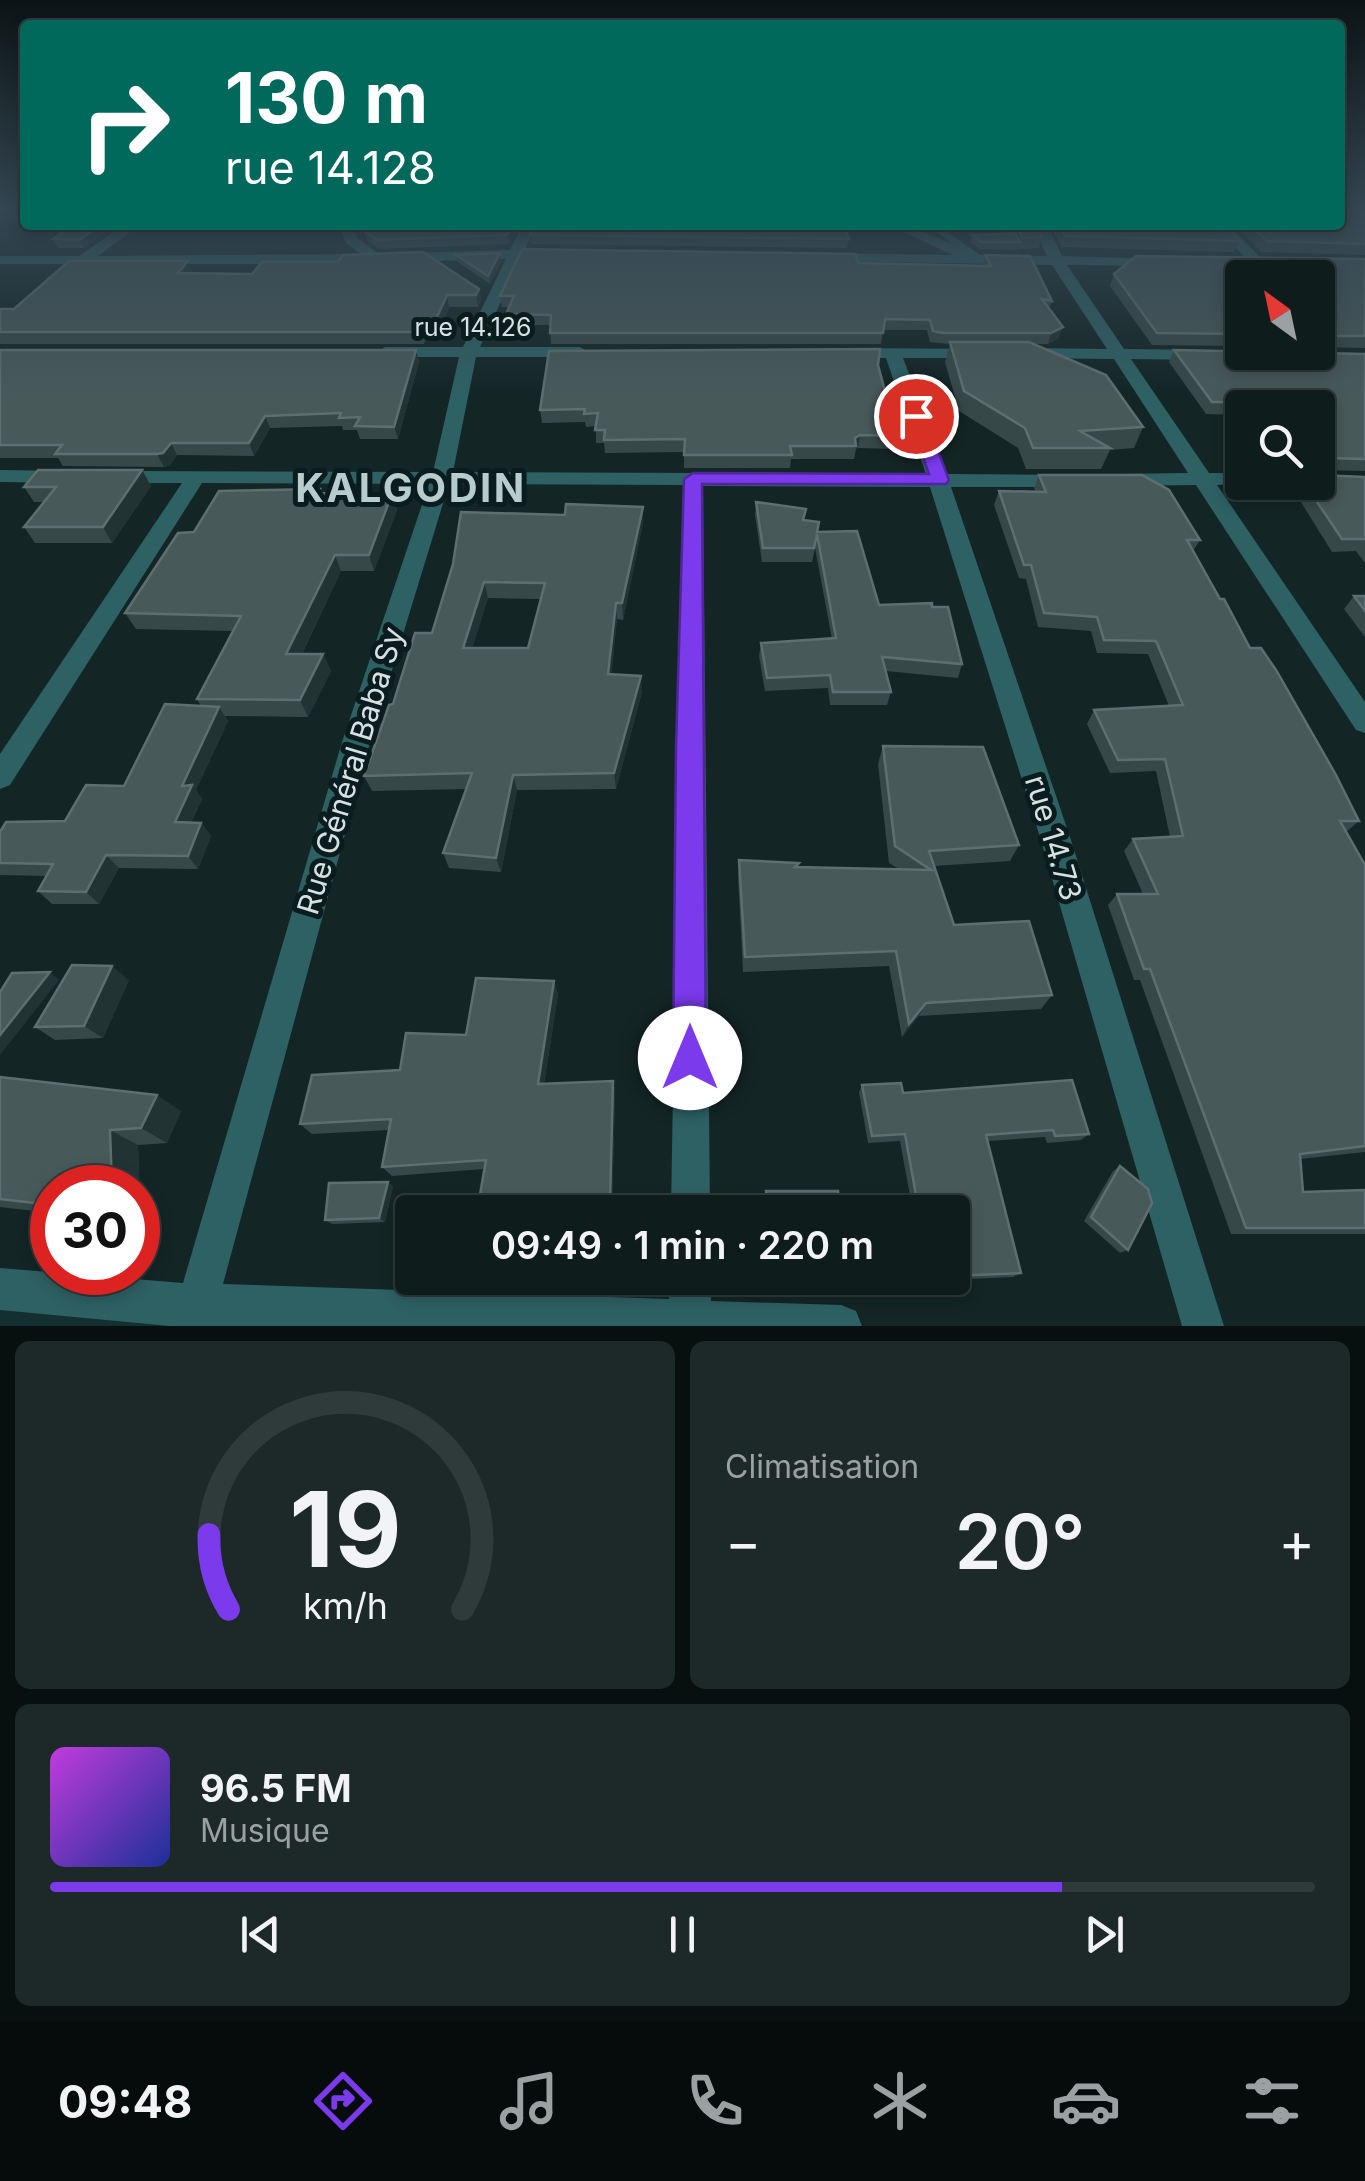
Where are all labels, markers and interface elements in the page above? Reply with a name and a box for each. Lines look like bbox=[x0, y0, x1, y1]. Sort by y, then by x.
text: 130 m bbox=[225, 55, 428, 140]
icon: right bbox=[60, 60, 190, 190]
text: rue 14.128 bbox=[225, 140, 436, 195]
north arrow bbox=[1225, 260, 1335, 370]
map controls bbox=[1225, 260, 1335, 500]
street label: rue 14.126 bbox=[414, 312, 532, 342]
pin bbox=[874, 374, 959, 459]
icon: arrive bbox=[889, 389, 944, 444]
button: search bbox=[1225, 390, 1335, 500]
district label: KALGODIN bbox=[295, 463, 527, 512]
street label: Rue Général Baba Sy bbox=[289, 623, 411, 919]
street label: rue 14.73 bbox=[1018, 771, 1090, 905]
position arrow bbox=[638, 1006, 742, 1110]
speed limit sign: 30 bbox=[30, 1165, 160, 1295]
text: 09:49 · 1 min · 220 m bbox=[491, 1222, 874, 1268]
text: Climatisation bbox=[725, 1447, 919, 1486]
text: 19 bbox=[289, 1466, 401, 1592]
text: 20° bbox=[955, 1496, 1085, 1587]
text: − bbox=[725, 1509, 761, 1575]
text: + bbox=[1279, 1509, 1315, 1575]
text: km/h bbox=[303, 1584, 387, 1628]
text: 96.5 FM bbox=[200, 1765, 352, 1811]
text: Musique bbox=[200, 1811, 330, 1850]
icon: previous bbox=[233, 1907, 288, 1962]
icon: pause bbox=[655, 1907, 710, 1962]
icon: next bbox=[1077, 1907, 1132, 1962]
icon: directions bbox=[308, 2066, 378, 2136]
icon: music bbox=[494, 2066, 564, 2136]
icon: phone bbox=[680, 2066, 750, 2136]
icon: climate bbox=[865, 2066, 935, 2136]
icon: car bbox=[1051, 2066, 1121, 2136]
icon: filters bbox=[1237, 2066, 1307, 2136]
text: 09:48 bbox=[58, 2074, 192, 2129]

